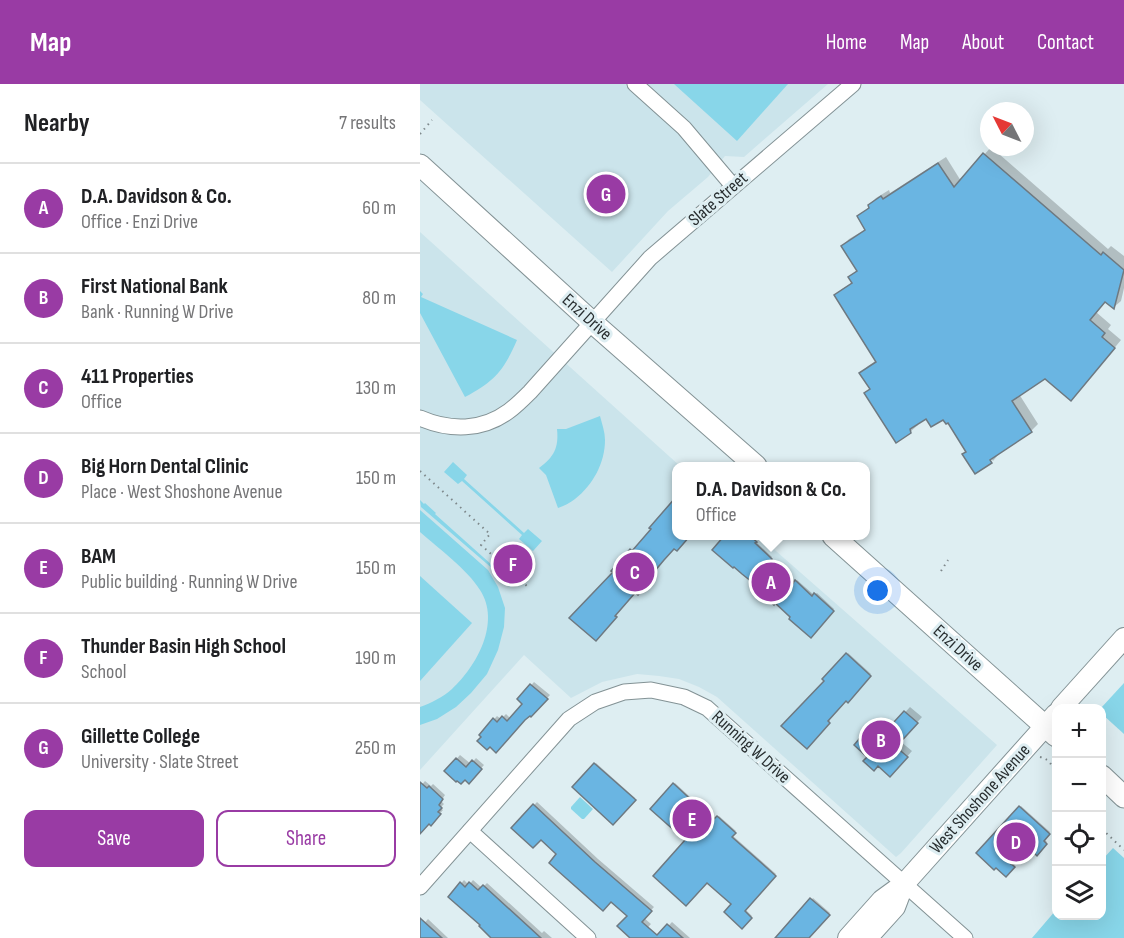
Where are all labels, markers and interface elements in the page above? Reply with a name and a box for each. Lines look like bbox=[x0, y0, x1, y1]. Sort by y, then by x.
text: Map bbox=[30, 26, 71, 59]
text: Home bbox=[826, 30, 867, 55]
text: Map bbox=[900, 30, 929, 55]
text: About bbox=[962, 30, 1004, 55]
text: Contact bbox=[1037, 30, 1094, 55]
north arrow bbox=[980, 102, 1034, 156]
text: Nearby bbox=[24, 108, 90, 139]
text: 7 results bbox=[339, 111, 396, 135]
street label: Slate Street bbox=[684, 167, 752, 230]
pin: G bbox=[586, 172, 626, 216]
text: D.A. Davidson & Co. bbox=[81, 183, 232, 210]
text: A bbox=[39, 196, 48, 220]
text: 60 m bbox=[362, 196, 396, 220]
text: Office · Enzi Drive bbox=[81, 210, 198, 234]
text: First National Bank bbox=[81, 273, 228, 300]
text: B bbox=[39, 286, 48, 310]
text: 80 m bbox=[362, 286, 396, 310]
street label: Enzi Drive bbox=[558, 289, 616, 345]
text: Bank · Running W Drive bbox=[81, 300, 233, 324]
text: 411 Properties bbox=[81, 363, 194, 390]
text: C bbox=[38, 376, 49, 400]
text: 130 m bbox=[356, 376, 396, 400]
text: Office bbox=[81, 390, 122, 414]
text: Big Horn Dental Clinic bbox=[81, 453, 249, 480]
popup bbox=[672, 462, 870, 540]
text: D bbox=[38, 466, 49, 490]
text: 150 m bbox=[356, 466, 396, 490]
text: D.A. Davidson & Co. bbox=[696, 476, 846, 503]
text: Place · West Shoshone Avenue bbox=[81, 480, 282, 504]
text: Office bbox=[696, 503, 737, 527]
pin: F bbox=[494, 542, 532, 586]
text: BAM bbox=[81, 543, 116, 570]
pin: C bbox=[616, 550, 654, 594]
text: E bbox=[39, 556, 48, 580]
text: 150 m bbox=[356, 556, 396, 580]
pin: A bbox=[752, 560, 790, 604]
text: Public building · Running W Drive bbox=[81, 570, 297, 594]
your location bbox=[863, 576, 892, 605]
street label: Enzi Drive bbox=[929, 620, 987, 676]
text: Thunder Basin High School bbox=[81, 633, 286, 660]
text: F bbox=[39, 646, 48, 670]
text: 190 m bbox=[355, 646, 396, 670]
text: School bbox=[81, 660, 126, 684]
map controls bbox=[1052, 704, 1106, 920]
button: + bbox=[1052, 704, 1106, 758]
street label: Running W Drive bbox=[707, 706, 795, 788]
pin: B bbox=[862, 718, 900, 762]
text: Gillette College bbox=[81, 723, 200, 750]
text: G bbox=[38, 736, 49, 760]
text: 250 m bbox=[355, 736, 396, 760]
street label: West Shoshone Avenue bbox=[925, 740, 1035, 858]
text: University · Slate Street bbox=[81, 750, 239, 774]
button: − bbox=[1052, 758, 1106, 812]
pin: E bbox=[672, 796, 712, 842]
button: Save bbox=[24, 810, 204, 867]
button: Share bbox=[216, 810, 396, 867]
button: locate bbox=[1052, 812, 1106, 866]
pin: D bbox=[996, 820, 1036, 864]
button: layers bbox=[1052, 866, 1106, 920]

